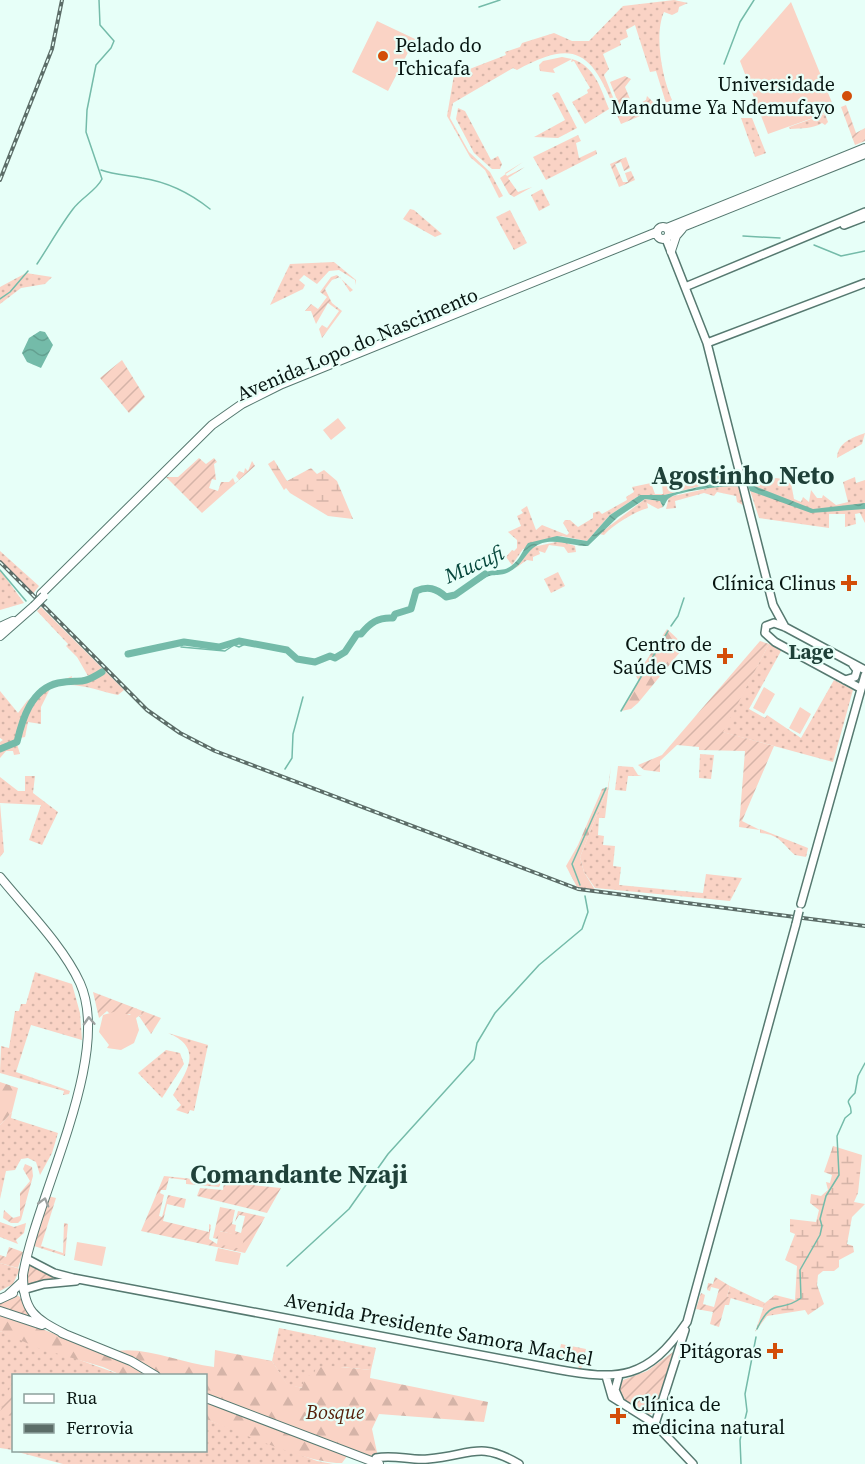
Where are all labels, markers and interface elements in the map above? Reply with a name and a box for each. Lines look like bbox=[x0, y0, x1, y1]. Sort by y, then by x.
place label: Pelado do Tchicafa bbox=[395, 31, 482, 82]
marker: Pelado do Tchicafa bbox=[376, 49, 390, 63]
place label: Universidade Mandume Ya Ndemufayo bbox=[611, 70, 835, 121]
marker: Universidade Mandume Ya Ndemufayo bbox=[840, 89, 854, 103]
street label: Avenida Lopo do Nascimento bbox=[232, 280, 482, 408]
district label: Agostinho Neto bbox=[652, 457, 834, 493]
water label: Mucufi bbox=[438, 538, 509, 590]
place label: Clínica Clinus bbox=[712, 569, 836, 597]
marker: Clínica Clinus bbox=[840, 574, 858, 592]
place label: Centro de Saúde CMS bbox=[613, 630, 712, 681]
district label: Lage bbox=[788, 637, 834, 666]
marker: Centro de Saúde CMS bbox=[716, 647, 734, 665]
one-way arrow bbox=[82, 1017, 95, 1026]
district label: Comandante Nzaji bbox=[190, 1156, 408, 1192]
one-way arrow bbox=[37, 1198, 49, 1208]
street label: Avenida Presidente Samora Machel bbox=[283, 1285, 596, 1373]
place label: Pitágoras bbox=[679, 1337, 762, 1365]
marker: Pitágoras bbox=[766, 1342, 784, 1360]
legend bbox=[12, 1374, 207, 1452]
text: Rua bbox=[66, 1385, 98, 1410]
place label: Clínica de medicina natural bbox=[632, 1390, 785, 1441]
park label: Bosque bbox=[305, 1398, 364, 1426]
marker: Clínica de medicina natural bbox=[609, 1407, 627, 1425]
text: Ferrovia bbox=[66, 1415, 134, 1440]

